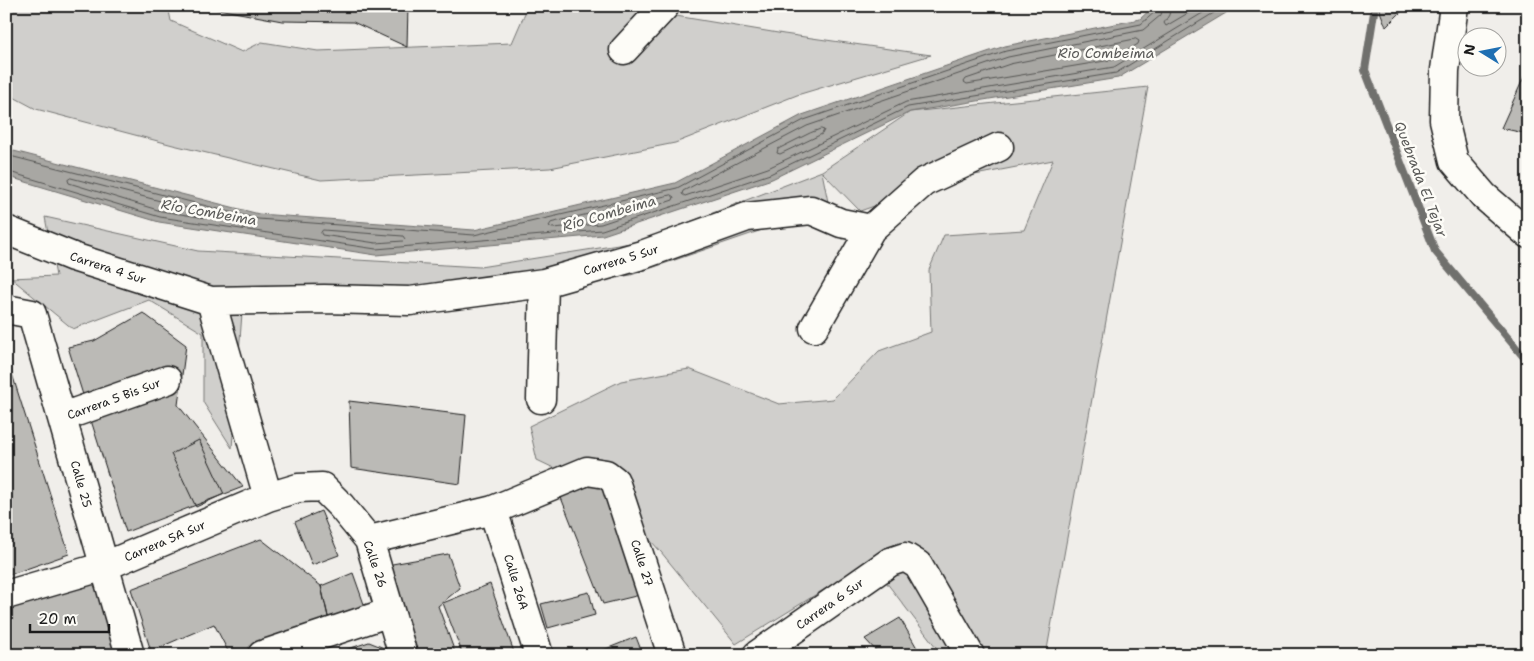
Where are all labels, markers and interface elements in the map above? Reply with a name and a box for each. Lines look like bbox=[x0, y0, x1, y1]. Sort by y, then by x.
north arrow bbox=[1456, 28, 1506, 78]
text: N bbox=[1459, 43, 1479, 57]
water label: Rio Combeima bbox=[1058, 44, 1154, 62]
water label: Quebrada El Tejar bbox=[1391, 118, 1452, 240]
water label: Río Combeima bbox=[560, 191, 658, 235]
water label: Río Combeima bbox=[160, 195, 258, 229]
street label: Carrera 5 Sur bbox=[581, 241, 661, 279]
street label: Carrera 4 Sur bbox=[68, 248, 148, 288]
street label: Carrera 5 Bis Sur bbox=[65, 375, 163, 423]
street label: Calle 25 bbox=[67, 459, 95, 509]
street label: Carrera 5A Sur bbox=[122, 517, 208, 565]
street label: Calle 27 bbox=[627, 537, 657, 589]
street label: Calle 26 bbox=[359, 538, 391, 590]
street label: Calle 26A bbox=[500, 552, 532, 612]
street label: Carrera 6 Sur bbox=[793, 575, 867, 633]
scale bar bbox=[30, 601, 109, 633]
text: 20 m bbox=[38, 609, 77, 629]

